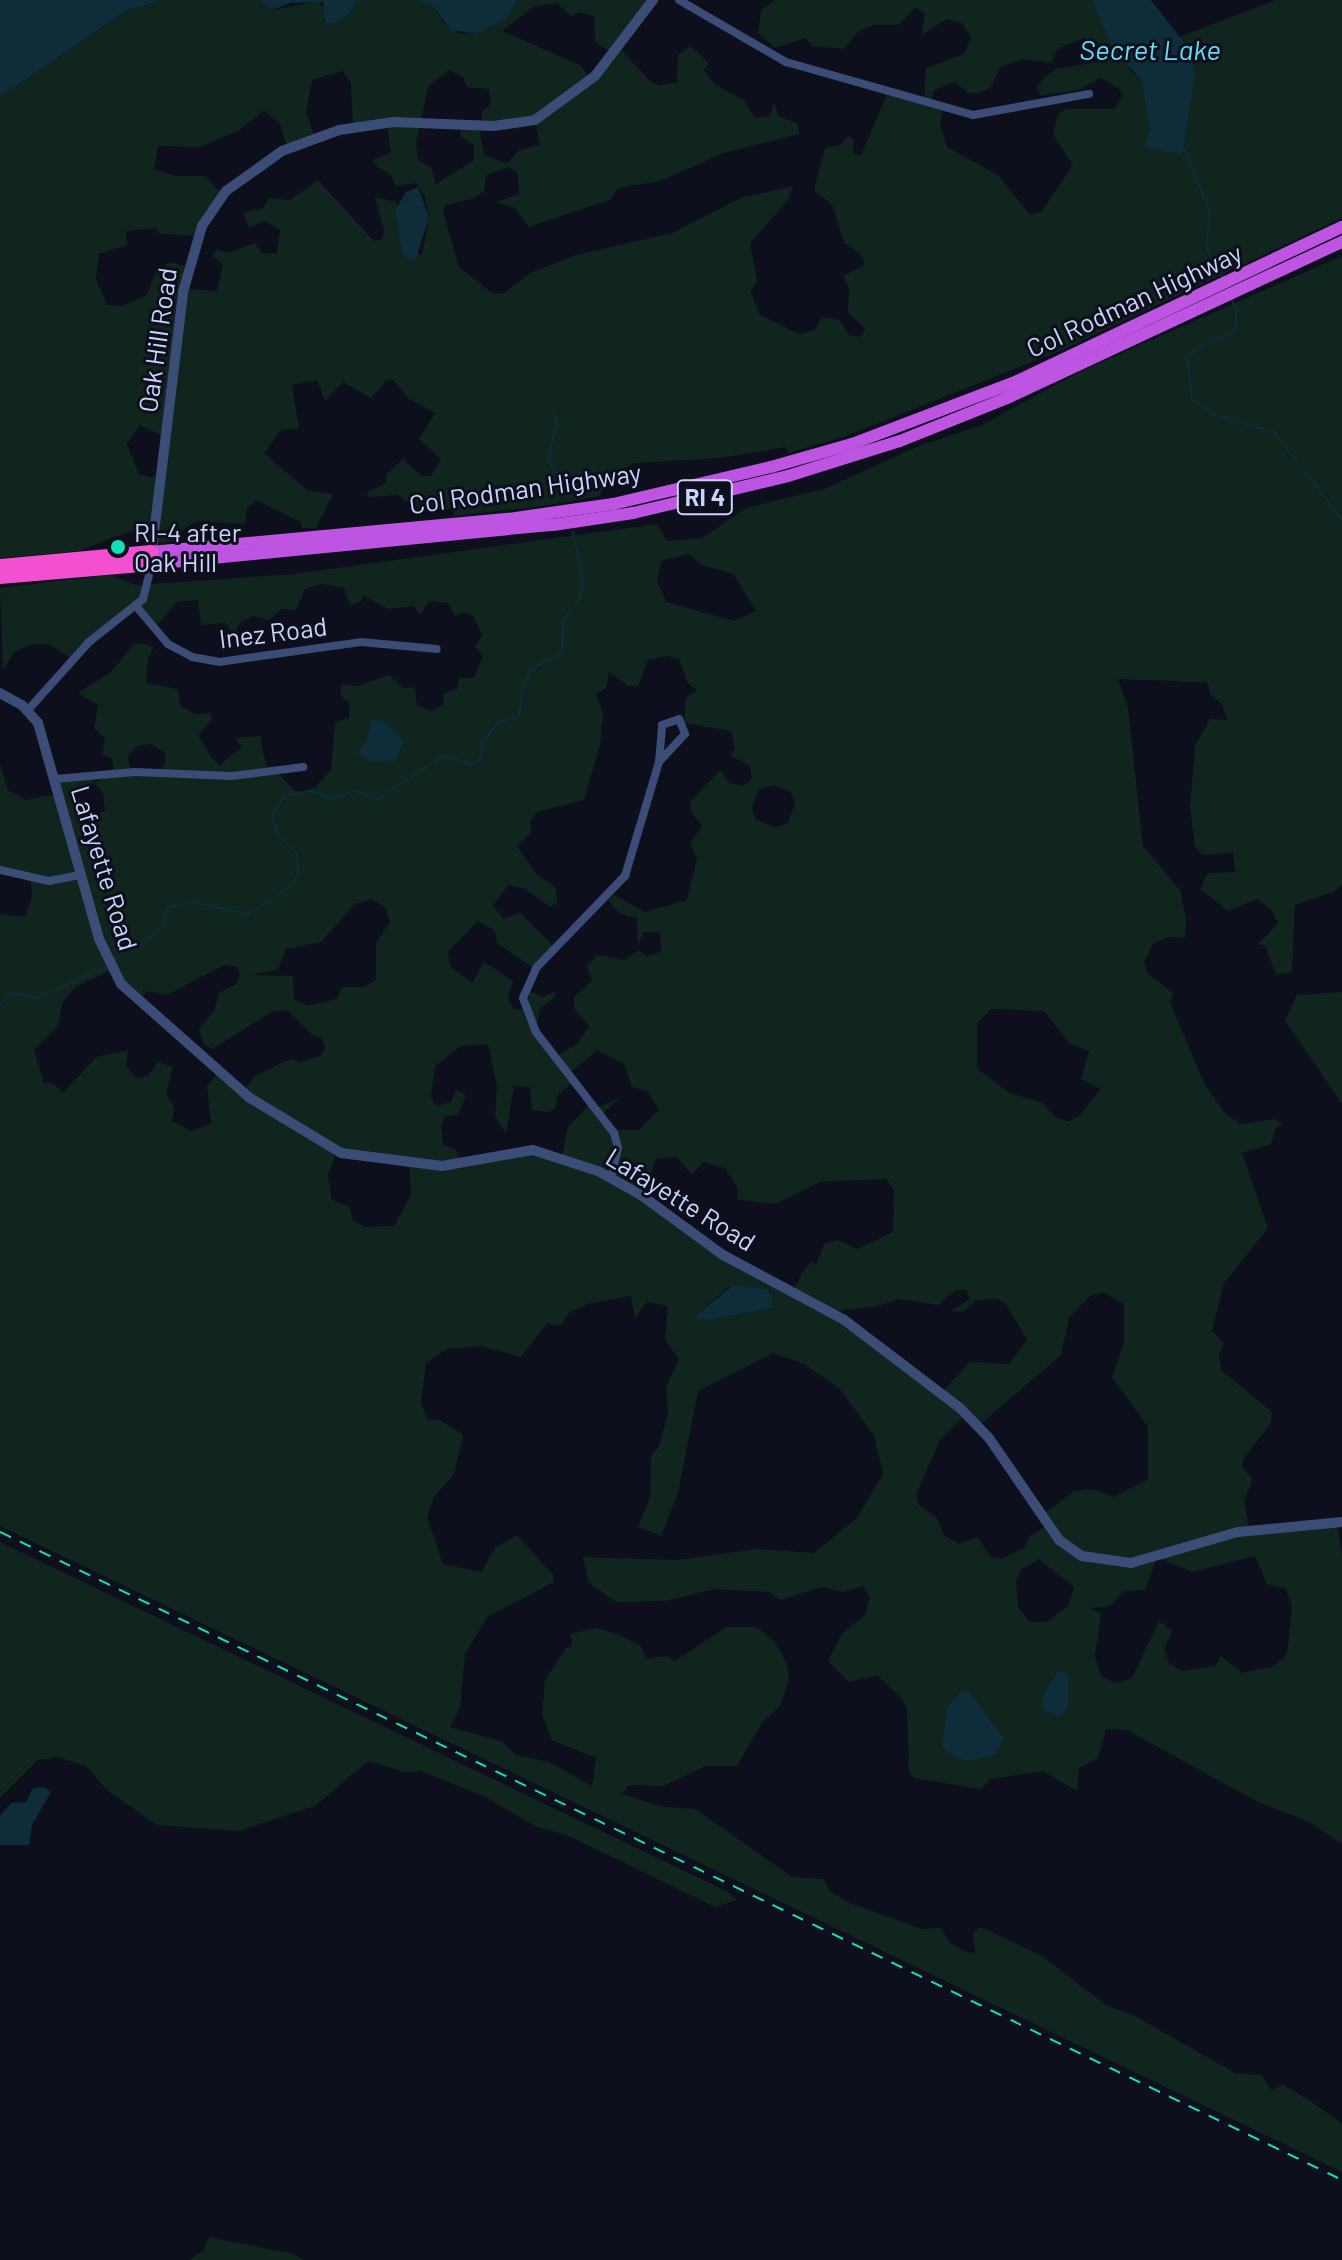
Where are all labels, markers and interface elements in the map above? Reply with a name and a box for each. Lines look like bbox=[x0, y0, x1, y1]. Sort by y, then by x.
water label: Secret Lake bbox=[1079, 32, 1221, 66]
street label: Col Rodman Highway bbox=[1021, 236, 1247, 364]
street label: Oak Hill Road bbox=[131, 266, 183, 414]
street label: Col Rodman Highway bbox=[407, 456, 643, 520]
road number: RI 4 bbox=[675, 477, 735, 517]
place label: RI-4 after Oak Hill bbox=[134, 516, 241, 578]
marker: RI-4 after Oak Hill bbox=[109, 538, 127, 556]
street label: Inez Road bbox=[217, 610, 329, 654]
street label: Lafayette Road bbox=[65, 782, 145, 954]
street label: Lafayette Road bbox=[601, 1141, 761, 1257]

